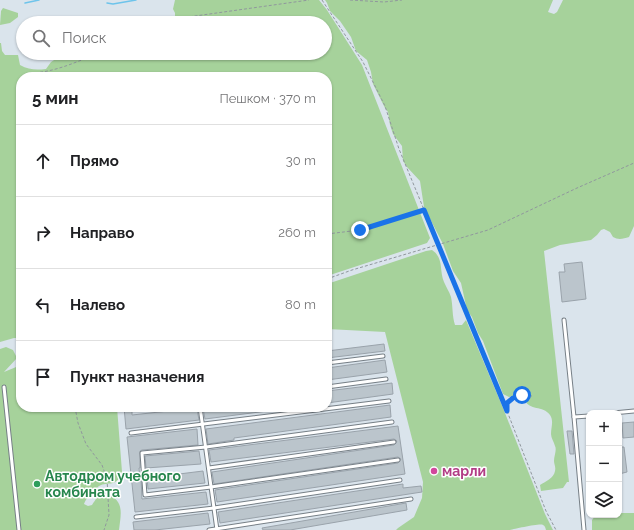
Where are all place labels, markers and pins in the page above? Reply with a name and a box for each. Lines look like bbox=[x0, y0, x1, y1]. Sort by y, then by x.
place label: марли bbox=[442, 463, 486, 479]
marker: марли bbox=[429, 466, 439, 476]
place label: Автодром учебного комбината bbox=[45, 468, 182, 500]
marker: Автодром учебного комбината bbox=[32, 479, 42, 489]

